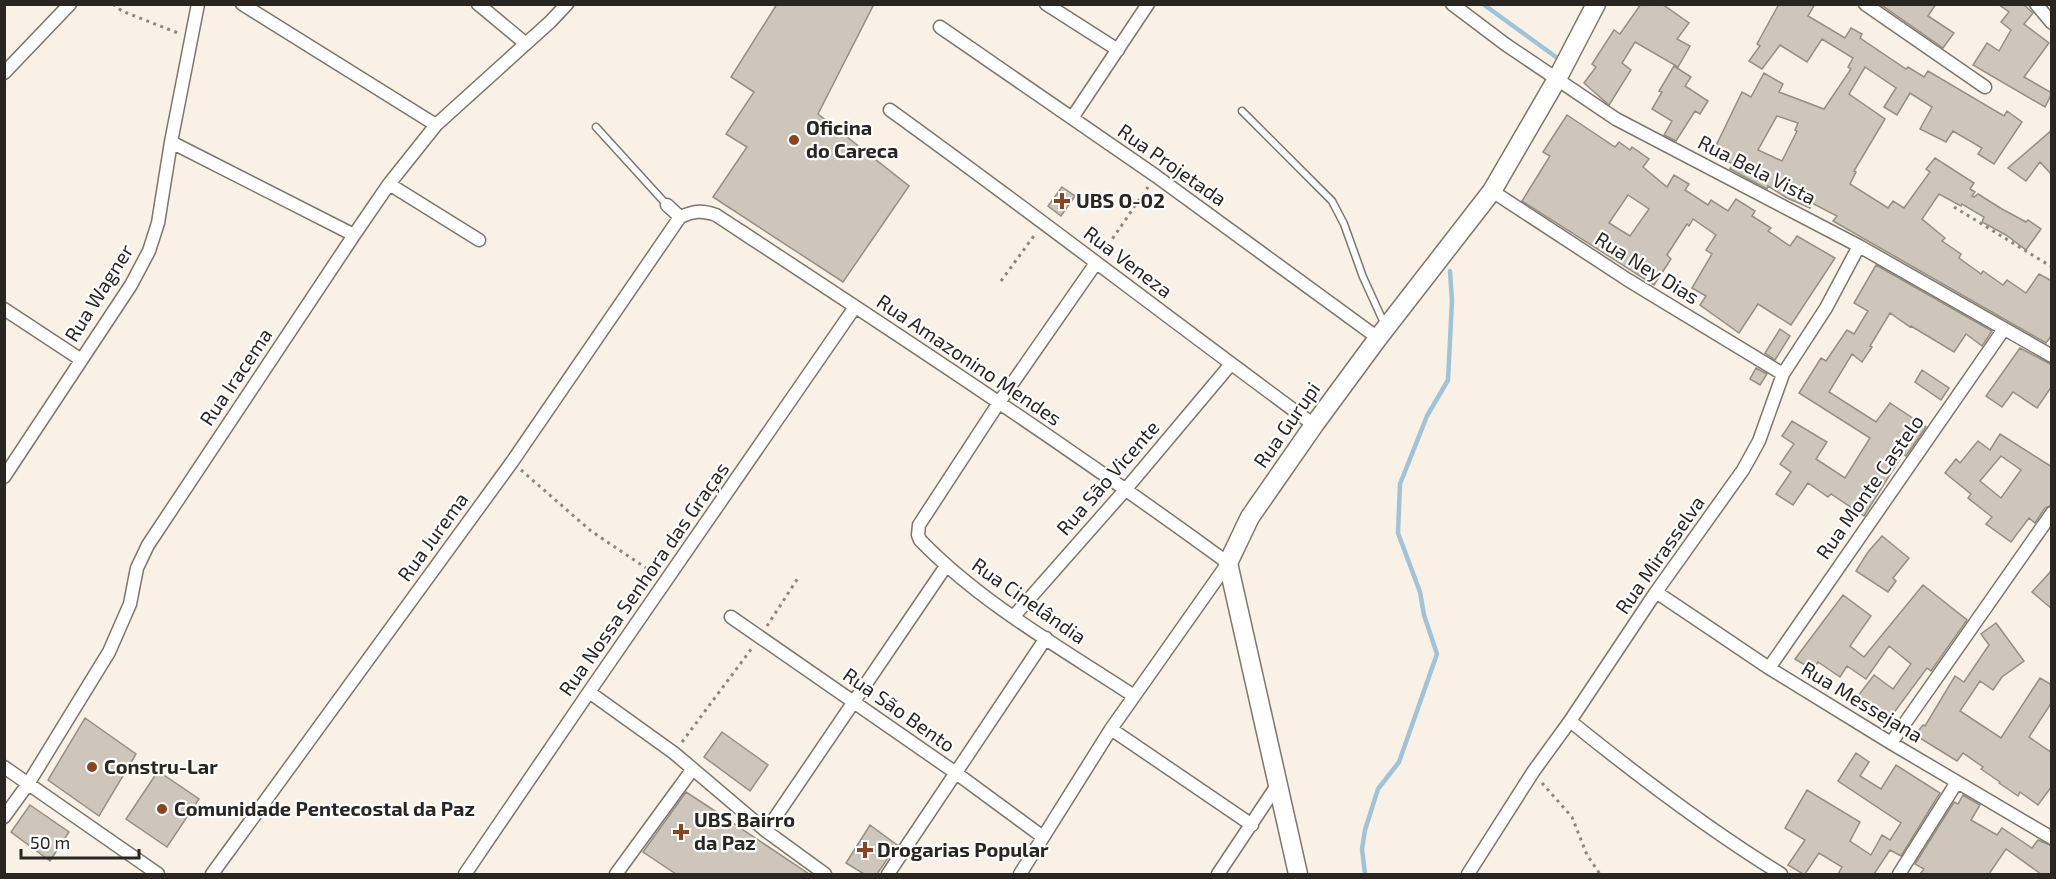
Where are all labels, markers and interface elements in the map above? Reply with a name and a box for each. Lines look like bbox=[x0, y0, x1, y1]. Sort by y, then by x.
place label: Oficina do Careca bbox=[806, 115, 898, 162]
street label: Rua Projetada bbox=[1114, 118, 1231, 210]
street label: Rua Bela Vista bbox=[1694, 129, 1820, 209]
marker: Oficina do Careca bbox=[787, 133, 801, 147]
place label: UBS O-02 bbox=[1076, 188, 1165, 212]
marker: UBS O-02 bbox=[1053, 192, 1071, 210]
street label: Rua Veneza bbox=[1080, 220, 1178, 302]
street label: Rua Ney Dias bbox=[1591, 226, 1704, 309]
street label: Rua Wagner bbox=[59, 239, 138, 346]
street label: Rua Amazonino Mendes bbox=[873, 288, 1066, 430]
street label: Rua Iracema bbox=[194, 323, 277, 430]
street label: Rua Gurupi bbox=[1248, 377, 1324, 472]
street label: Rua Monte Castelo bbox=[1810, 410, 1928, 563]
street label: Rua São Vicente bbox=[1051, 415, 1164, 540]
street label: Rua Nossa Senhora das Graças bbox=[553, 457, 734, 701]
street label: Rua Jurema bbox=[392, 487, 472, 586]
street label: Rua Mirasselva bbox=[1610, 491, 1709, 618]
street label: Rua Cinelândia bbox=[968, 552, 1091, 648]
street label: Rua Messejana bbox=[1798, 656, 1927, 747]
street label: Rua São Bento bbox=[839, 662, 960, 757]
place label: Constru-Lar bbox=[104, 754, 218, 778]
marker: Constru-Lar bbox=[85, 760, 99, 774]
place label: Comunidade Pentecostal da Paz bbox=[174, 796, 475, 820]
marker: Comunidade Pentecostal da Paz bbox=[155, 802, 169, 816]
place label: UBS Bairro da Paz bbox=[694, 807, 795, 854]
scale bar bbox=[21, 822, 140, 860]
marker: UBS Bairro da Paz bbox=[672, 823, 690, 841]
text: 50 m bbox=[30, 831, 70, 853]
place label: Drogarias Popular bbox=[877, 837, 1049, 861]
marker: Drogarias Popular bbox=[858, 843, 872, 857]

